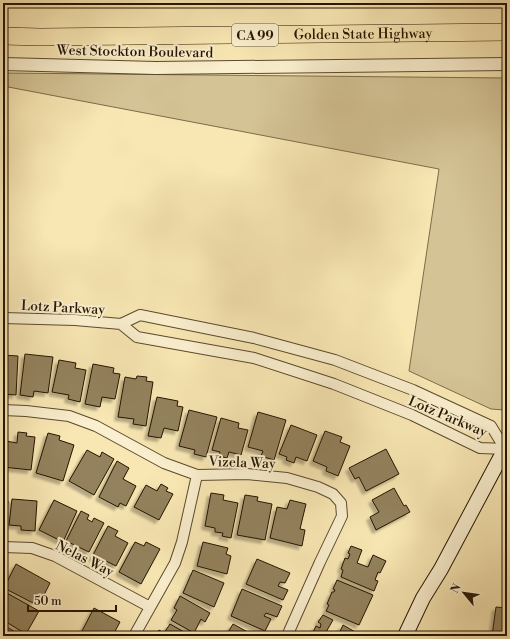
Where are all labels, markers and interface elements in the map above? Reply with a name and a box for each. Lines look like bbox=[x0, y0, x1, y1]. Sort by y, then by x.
road number: CA 99 bbox=[232, 24, 278, 46]
street label: Golden State Highway bbox=[294, 25, 433, 44]
street label: West Stockton Boulevard bbox=[56, 42, 213, 62]
street label: Lotz Parkway bbox=[20, 297, 106, 319]
street label: Lotz Parkway bbox=[405, 392, 490, 442]
street label: Vizela Way bbox=[207, 453, 276, 473]
street label: Nelas Way bbox=[52, 537, 117, 581]
north arrow bbox=[444, 573, 484, 613]
text: N bbox=[448, 581, 465, 596]
scale bar bbox=[28, 587, 116, 613]
text: 50 m bbox=[34, 594, 62, 609]

